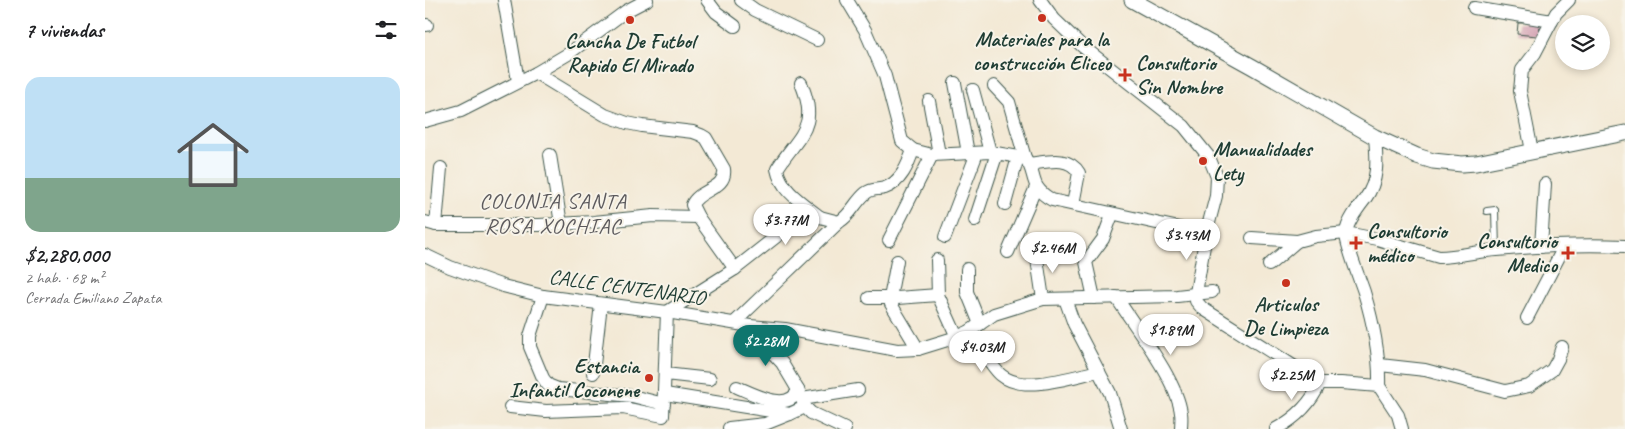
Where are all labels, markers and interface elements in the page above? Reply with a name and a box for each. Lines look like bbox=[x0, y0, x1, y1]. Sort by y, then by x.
marker: Materiales para la construcción Eliceo bbox=[1036, 12, 1048, 24]
marker: Cancha De Futbol Rapido El Mirado bbox=[624, 14, 636, 26]
map controls bbox=[1555, 15, 1610, 70]
button: layers bbox=[1555, 15, 1610, 70]
icon: filters bbox=[372, 16, 400, 44]
text: 7 viviendas bbox=[25, 17, 104, 43]
place label: Materiales para la construcción Eliceo bbox=[973, 26, 1112, 76]
place label: Cancha De Futbol Rapido El Mirado bbox=[565, 28, 699, 78]
place label: Consultorio Sin Nombre bbox=[1136, 50, 1224, 100]
marker: Consultorio Sin Nombre bbox=[1118, 68, 1132, 82]
icon: home bbox=[168, 110, 258, 200]
place label: Manualidades Lety bbox=[1213, 136, 1314, 187]
marker: Manualidades Lety bbox=[1197, 155, 1209, 167]
district label: COLONIA SANTA ROSA XOCHIAC bbox=[479, 187, 627, 240]
pin: $3.77M bbox=[745, 204, 827, 246]
text: $3.77M bbox=[764, 210, 808, 230]
pin: $3.43M bbox=[1146, 218, 1228, 261]
place label: Consultorio médico bbox=[1367, 218, 1449, 268]
text: $3.43M bbox=[1165, 225, 1209, 245]
place label: Consultorio Medico bbox=[1477, 228, 1559, 278]
pin: $2.46M bbox=[1012, 232, 1094, 274]
marker: Consultorio médico bbox=[1349, 236, 1363, 250]
text: $2.46M bbox=[1031, 238, 1075, 258]
text: $2,280,000 bbox=[25, 242, 109, 268]
marker: Consultorio Medico bbox=[1561, 246, 1575, 260]
street label: CALLE CENTENARIO bbox=[547, 263, 709, 311]
text: 2 hab. · 68 m² bbox=[25, 268, 104, 288]
marker: Articulos De Limpieza bbox=[1280, 277, 1292, 289]
text: Cerrada Emiliano Zapata bbox=[25, 288, 161, 308]
place label: Articulos De Limpieza bbox=[1244, 291, 1329, 341]
pin: $1.89M bbox=[1130, 314, 1212, 356]
text: $1.89M bbox=[1149, 320, 1193, 340]
pin: $2.28M bbox=[725, 324, 807, 367]
pin: $4.03M bbox=[941, 330, 1023, 373]
text: $2.28M bbox=[744, 331, 788, 351]
text: $4.03M bbox=[960, 337, 1004, 357]
place label: Estancia Infantil Coconene bbox=[509, 353, 641, 403]
pin: $2.25M bbox=[1251, 358, 1333, 401]
text: $2.25M bbox=[1270, 365, 1314, 385]
marker: Estancia Infantil Coconene bbox=[643, 372, 655, 384]

